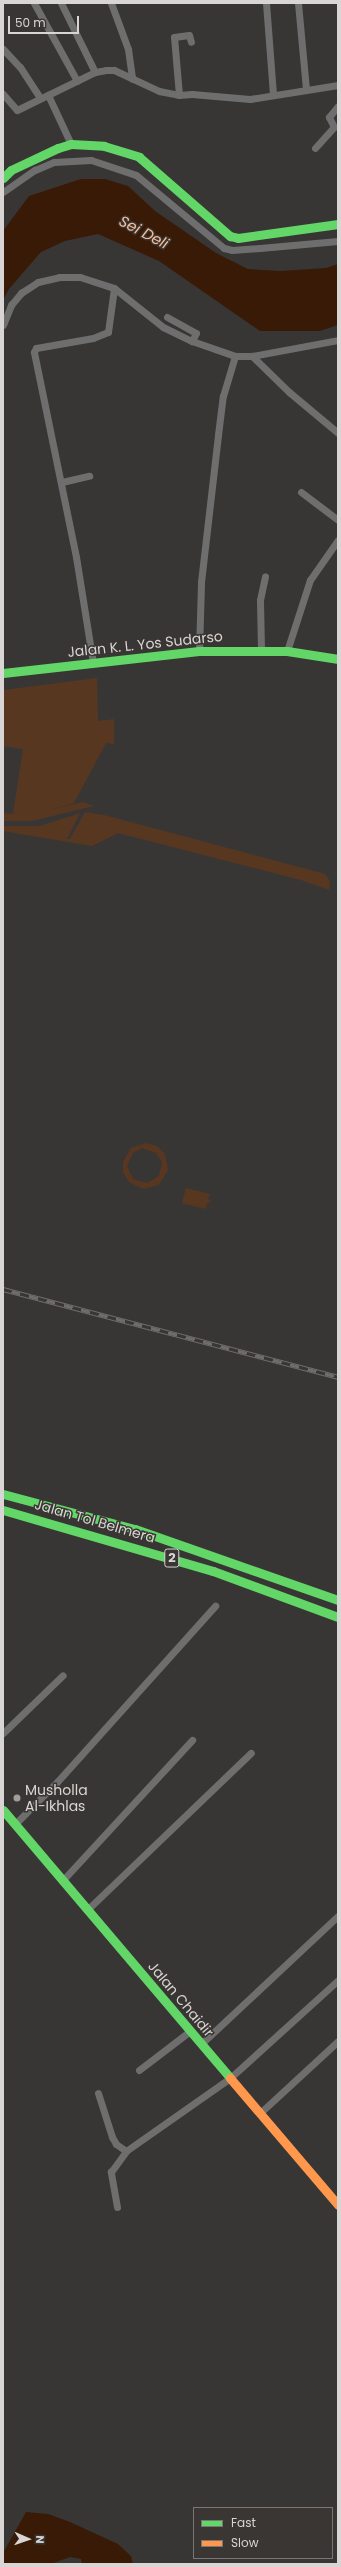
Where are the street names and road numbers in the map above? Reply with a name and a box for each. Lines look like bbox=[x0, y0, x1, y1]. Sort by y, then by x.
street label: Jalan K. L. Yos Sudarso bbox=[67, 627, 223, 661]
street label: Jalan Tol Belmera bbox=[33, 1496, 157, 1546]
road number: 2 bbox=[164, 1547, 180, 1569]
street label: Jalan Chaidir bbox=[145, 1958, 217, 2040]

